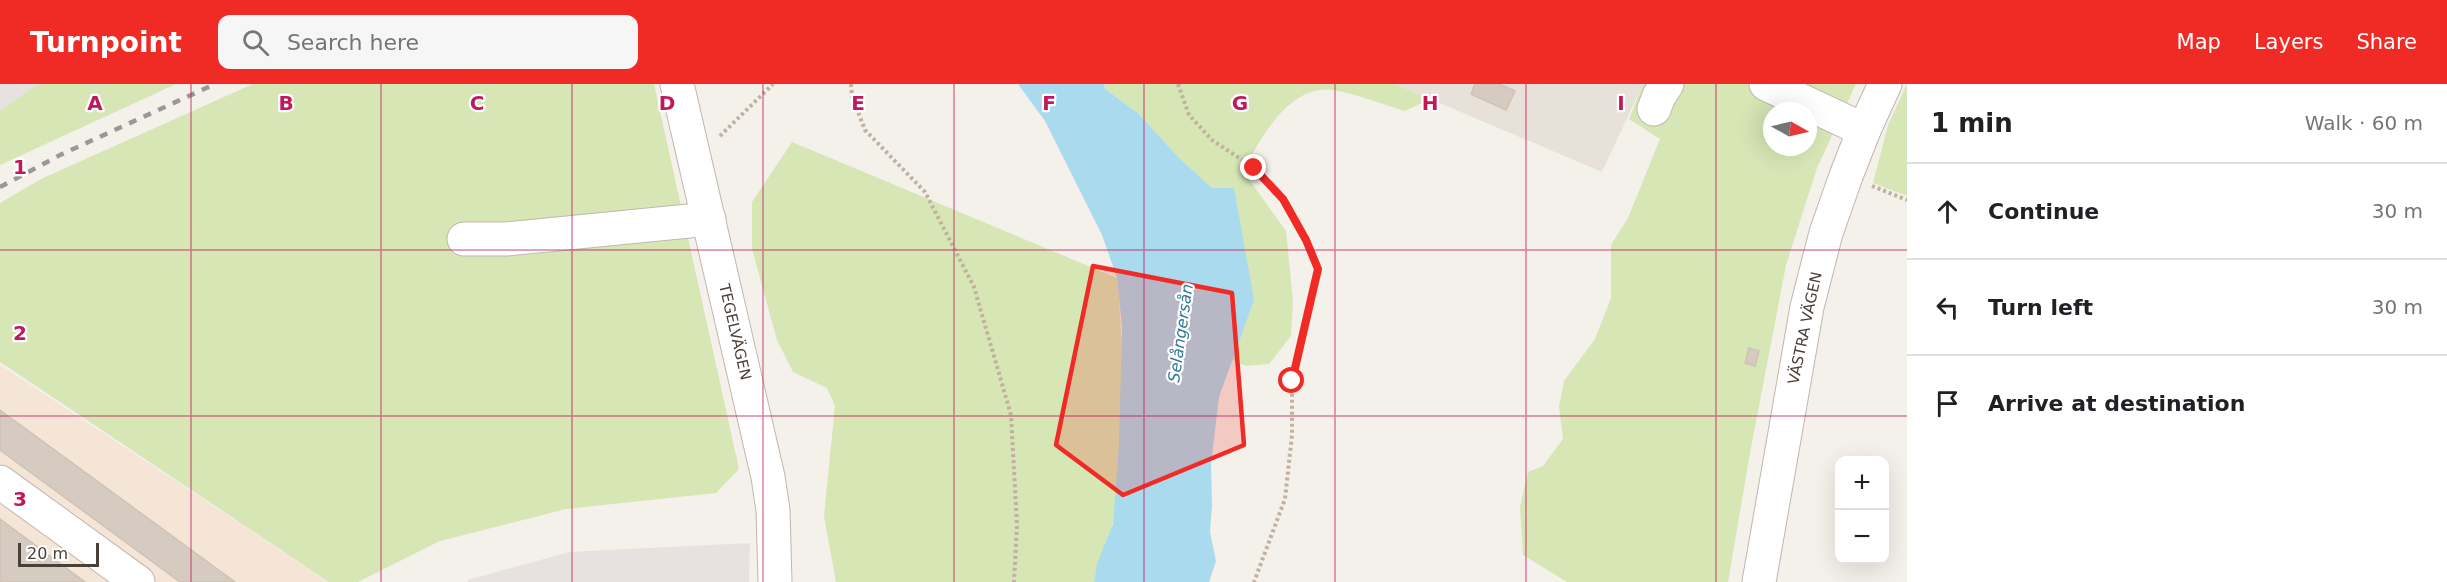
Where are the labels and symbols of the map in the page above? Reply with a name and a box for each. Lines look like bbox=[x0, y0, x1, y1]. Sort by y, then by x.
text: A bbox=[87, 91, 103, 115]
text: B bbox=[278, 91, 294, 115]
text: C bbox=[470, 91, 484, 115]
text: D bbox=[659, 91, 675, 115]
text: E bbox=[851, 91, 865, 115]
text: F bbox=[1042, 91, 1056, 115]
text: G bbox=[1232, 91, 1248, 115]
text: H bbox=[1422, 91, 1438, 115]
text: I bbox=[1617, 91, 1625, 115]
north arrow bbox=[1763, 102, 1817, 156]
route end bbox=[1240, 154, 1266, 180]
text: 1 bbox=[13, 155, 27, 179]
street label: VÄSTRA VÄGEN bbox=[1783, 270, 1826, 386]
street label: TEGELVÄGEN bbox=[715, 281, 756, 382]
water label: Selångersån bbox=[1164, 283, 1197, 384]
text: 2 bbox=[13, 321, 27, 345]
route start bbox=[1278, 367, 1304, 393]
text: 3 bbox=[13, 487, 27, 511]
scale bar bbox=[18, 540, 99, 568]

